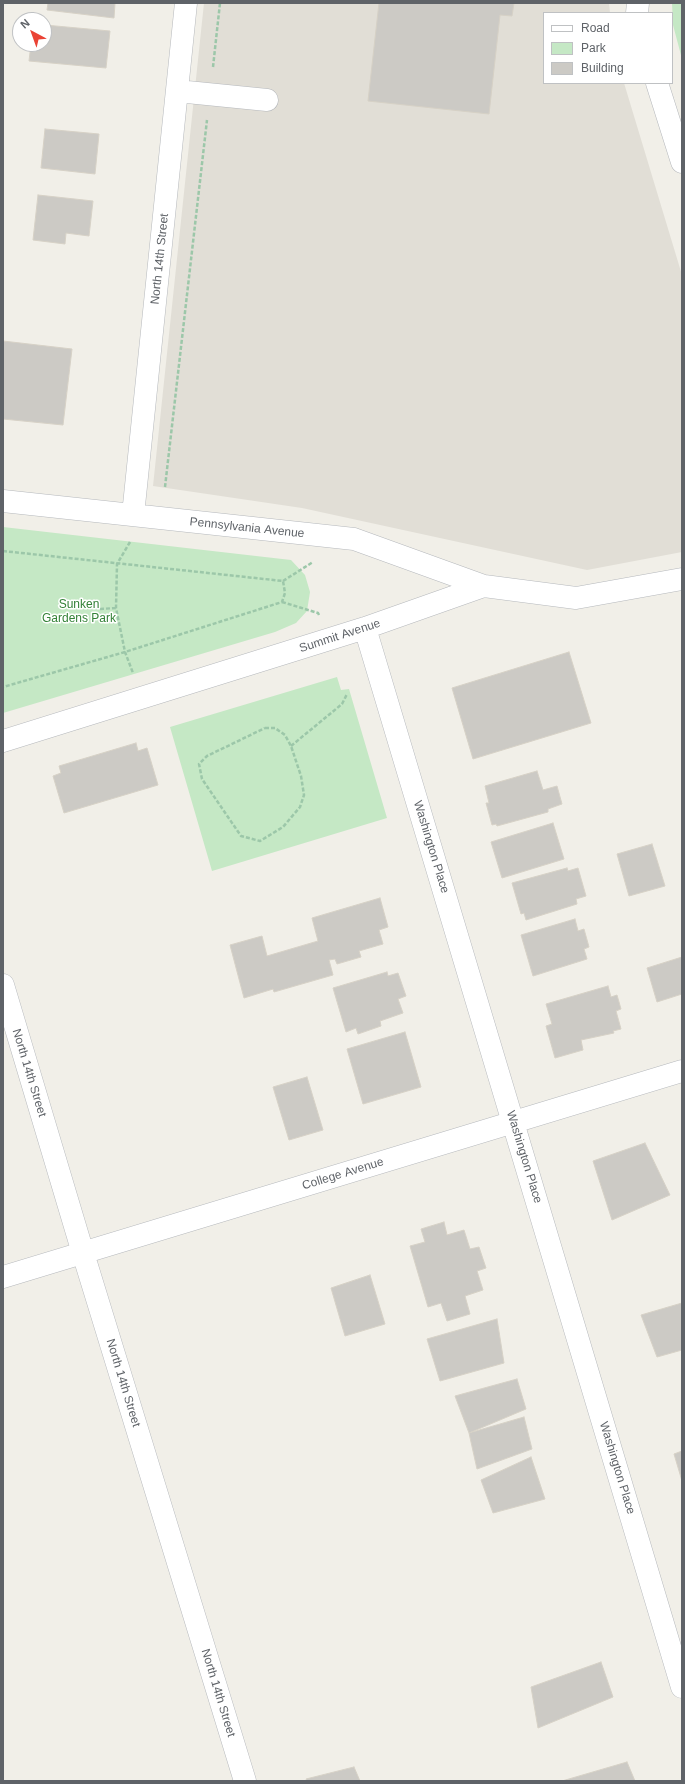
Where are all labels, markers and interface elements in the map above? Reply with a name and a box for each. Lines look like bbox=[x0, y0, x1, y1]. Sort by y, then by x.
north arrow bbox=[12, 12, 52, 52]
legend bbox=[543, 12, 673, 84]
text: N bbox=[18, 17, 32, 31]
text: Road bbox=[581, 21, 610, 35]
text: Park bbox=[581, 41, 606, 55]
text: Building bbox=[581, 61, 624, 75]
street label: North 14th Street bbox=[148, 213, 172, 305]
street label: Pennsylvania Avenue bbox=[189, 515, 305, 541]
park label: Sunken Gardens Park bbox=[42, 598, 116, 626]
street label: Summit Avenue bbox=[298, 616, 382, 656]
street label: Washington Place bbox=[410, 799, 452, 895]
street label: North 14th Street bbox=[9, 1027, 49, 1119]
street label: Washington Place bbox=[503, 1109, 545, 1205]
street label: College Avenue bbox=[300, 1155, 386, 1193]
street label: North 14th Street bbox=[103, 1337, 143, 1429]
street label: Washington Place bbox=[596, 1420, 638, 1516]
street label: North 14th Street bbox=[198, 1647, 238, 1739]

